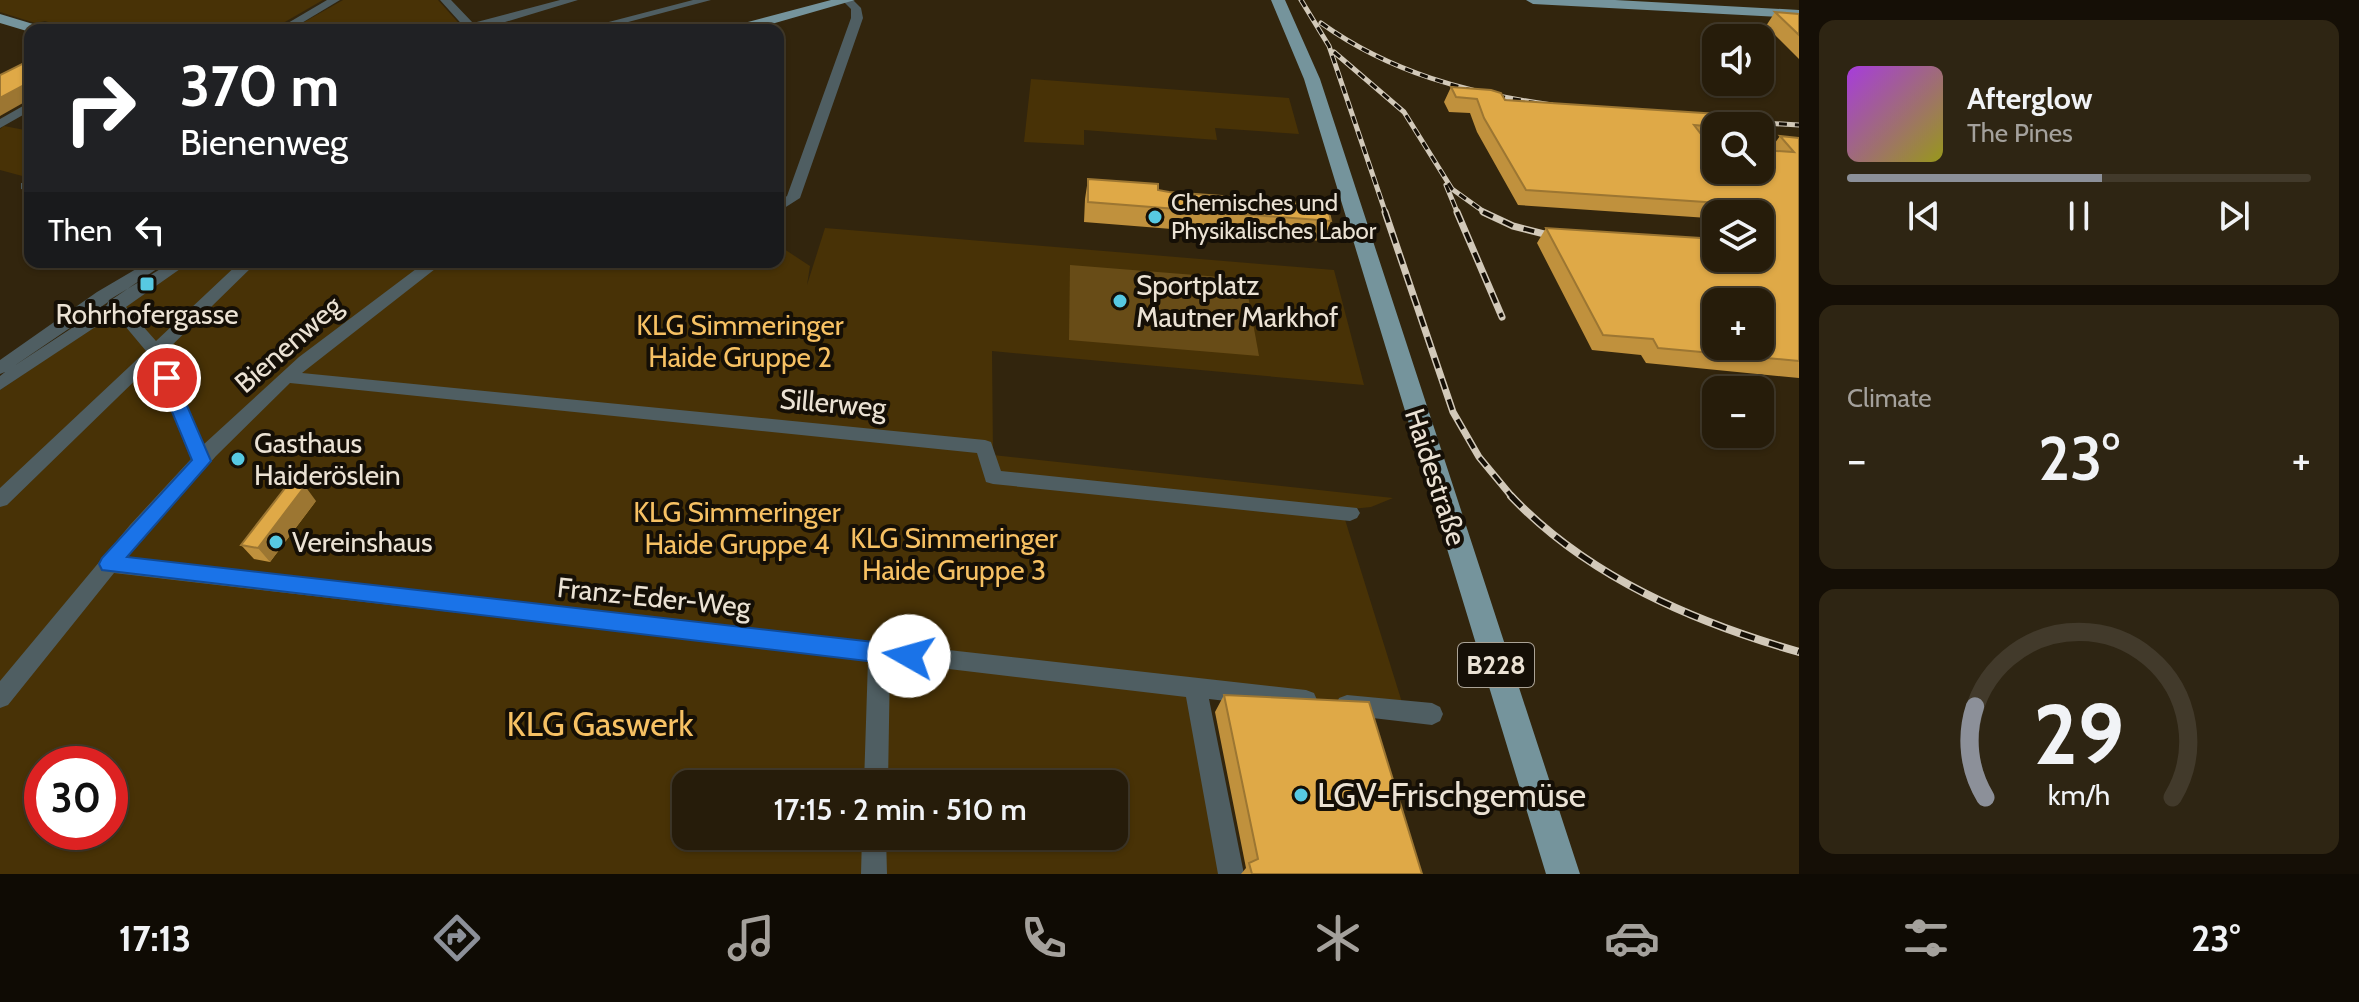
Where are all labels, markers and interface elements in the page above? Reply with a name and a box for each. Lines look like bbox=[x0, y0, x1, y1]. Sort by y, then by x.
map controls bbox=[1702, 24, 1774, 448]
button: sound bbox=[1702, 24, 1774, 96]
text: 370 m bbox=[180, 52, 339, 120]
icon: right bbox=[48, 56, 152, 160]
text: Afterglow bbox=[1967, 80, 2093, 117]
button: search bbox=[1702, 112, 1774, 184]
text: The Pines bbox=[1967, 117, 2073, 149]
text: Bienenweg bbox=[180, 120, 348, 164]
place label: Chemisches und Physikalisches Labor bbox=[1171, 188, 1377, 245]
icon: previous bbox=[1902, 194, 1946, 238]
icon: pause bbox=[2057, 194, 2101, 238]
icon: next bbox=[2212, 194, 2256, 238]
button: layers bbox=[1702, 200, 1774, 272]
icon: left bbox=[128, 208, 172, 252]
marker: Chemisches und Physikalisches Labor bbox=[1146, 208, 1164, 226]
text: Then bbox=[48, 212, 112, 249]
place label: Sportplatz Mautner Markhof bbox=[1136, 268, 1338, 334]
marker: Rohrhofergasse bbox=[138, 275, 156, 293]
street label: Bienenweg bbox=[228, 288, 349, 400]
button: + bbox=[1702, 288, 1774, 360]
marker: Sportplatz Mautner Markhof bbox=[1111, 292, 1129, 310]
place label: Rohrhofergasse bbox=[55, 297, 239, 331]
park label: KLG Simmeringer Haide Gruppe 2 bbox=[636, 308, 844, 374]
pin bbox=[133, 344, 201, 412]
icon: arrive bbox=[145, 356, 189, 400]
button: − bbox=[1702, 376, 1774, 448]
street label: Sillerweg bbox=[778, 381, 889, 425]
text: Climate bbox=[1847, 382, 1932, 414]
street label: Haidestraße bbox=[1398, 404, 1474, 550]
text: 23° bbox=[2038, 422, 2120, 495]
place label: Gasthaus Haideröslein bbox=[254, 426, 401, 492]
text: − bbox=[1847, 433, 1866, 486]
text: + bbox=[2292, 433, 2311, 486]
marker: Gasthaus Haideröslein bbox=[229, 450, 247, 468]
park label: KLG Simmeringer Haide Gruppe 4 bbox=[633, 495, 841, 561]
park label: KLG Simmeringer Haide Gruppe 3 bbox=[850, 521, 1058, 587]
place label: Vereinshaus bbox=[292, 525, 433, 559]
marker: Vereinshaus bbox=[267, 533, 285, 551]
street label: Franz-Eder-Weg bbox=[556, 570, 753, 624]
position arrow bbox=[867, 614, 951, 698]
road number: B228 bbox=[1458, 643, 1534, 687]
text: 29 bbox=[2034, 683, 2124, 784]
park label: KLG Gaswerk bbox=[506, 703, 694, 745]
speed limit sign: 30 bbox=[24, 746, 128, 850]
place label: LGV-Frischgemüse bbox=[1317, 774, 1586, 816]
text: km/h bbox=[2048, 777, 2110, 812]
marker: LGV-Frischgemüse bbox=[1292, 786, 1310, 804]
text: 17:15 · 2 min · 510 m bbox=[773, 791, 1027, 828]
icon: directions bbox=[429, 910, 485, 966]
icon: music bbox=[723, 910, 779, 966]
icon: phone bbox=[1016, 910, 1072, 966]
icon: climate bbox=[1310, 910, 1366, 966]
icon: car bbox=[1604, 910, 1660, 966]
icon: filters bbox=[1898, 910, 1954, 966]
text: 17:13 bbox=[119, 916, 191, 960]
text: 23° bbox=[2191, 916, 2240, 960]

